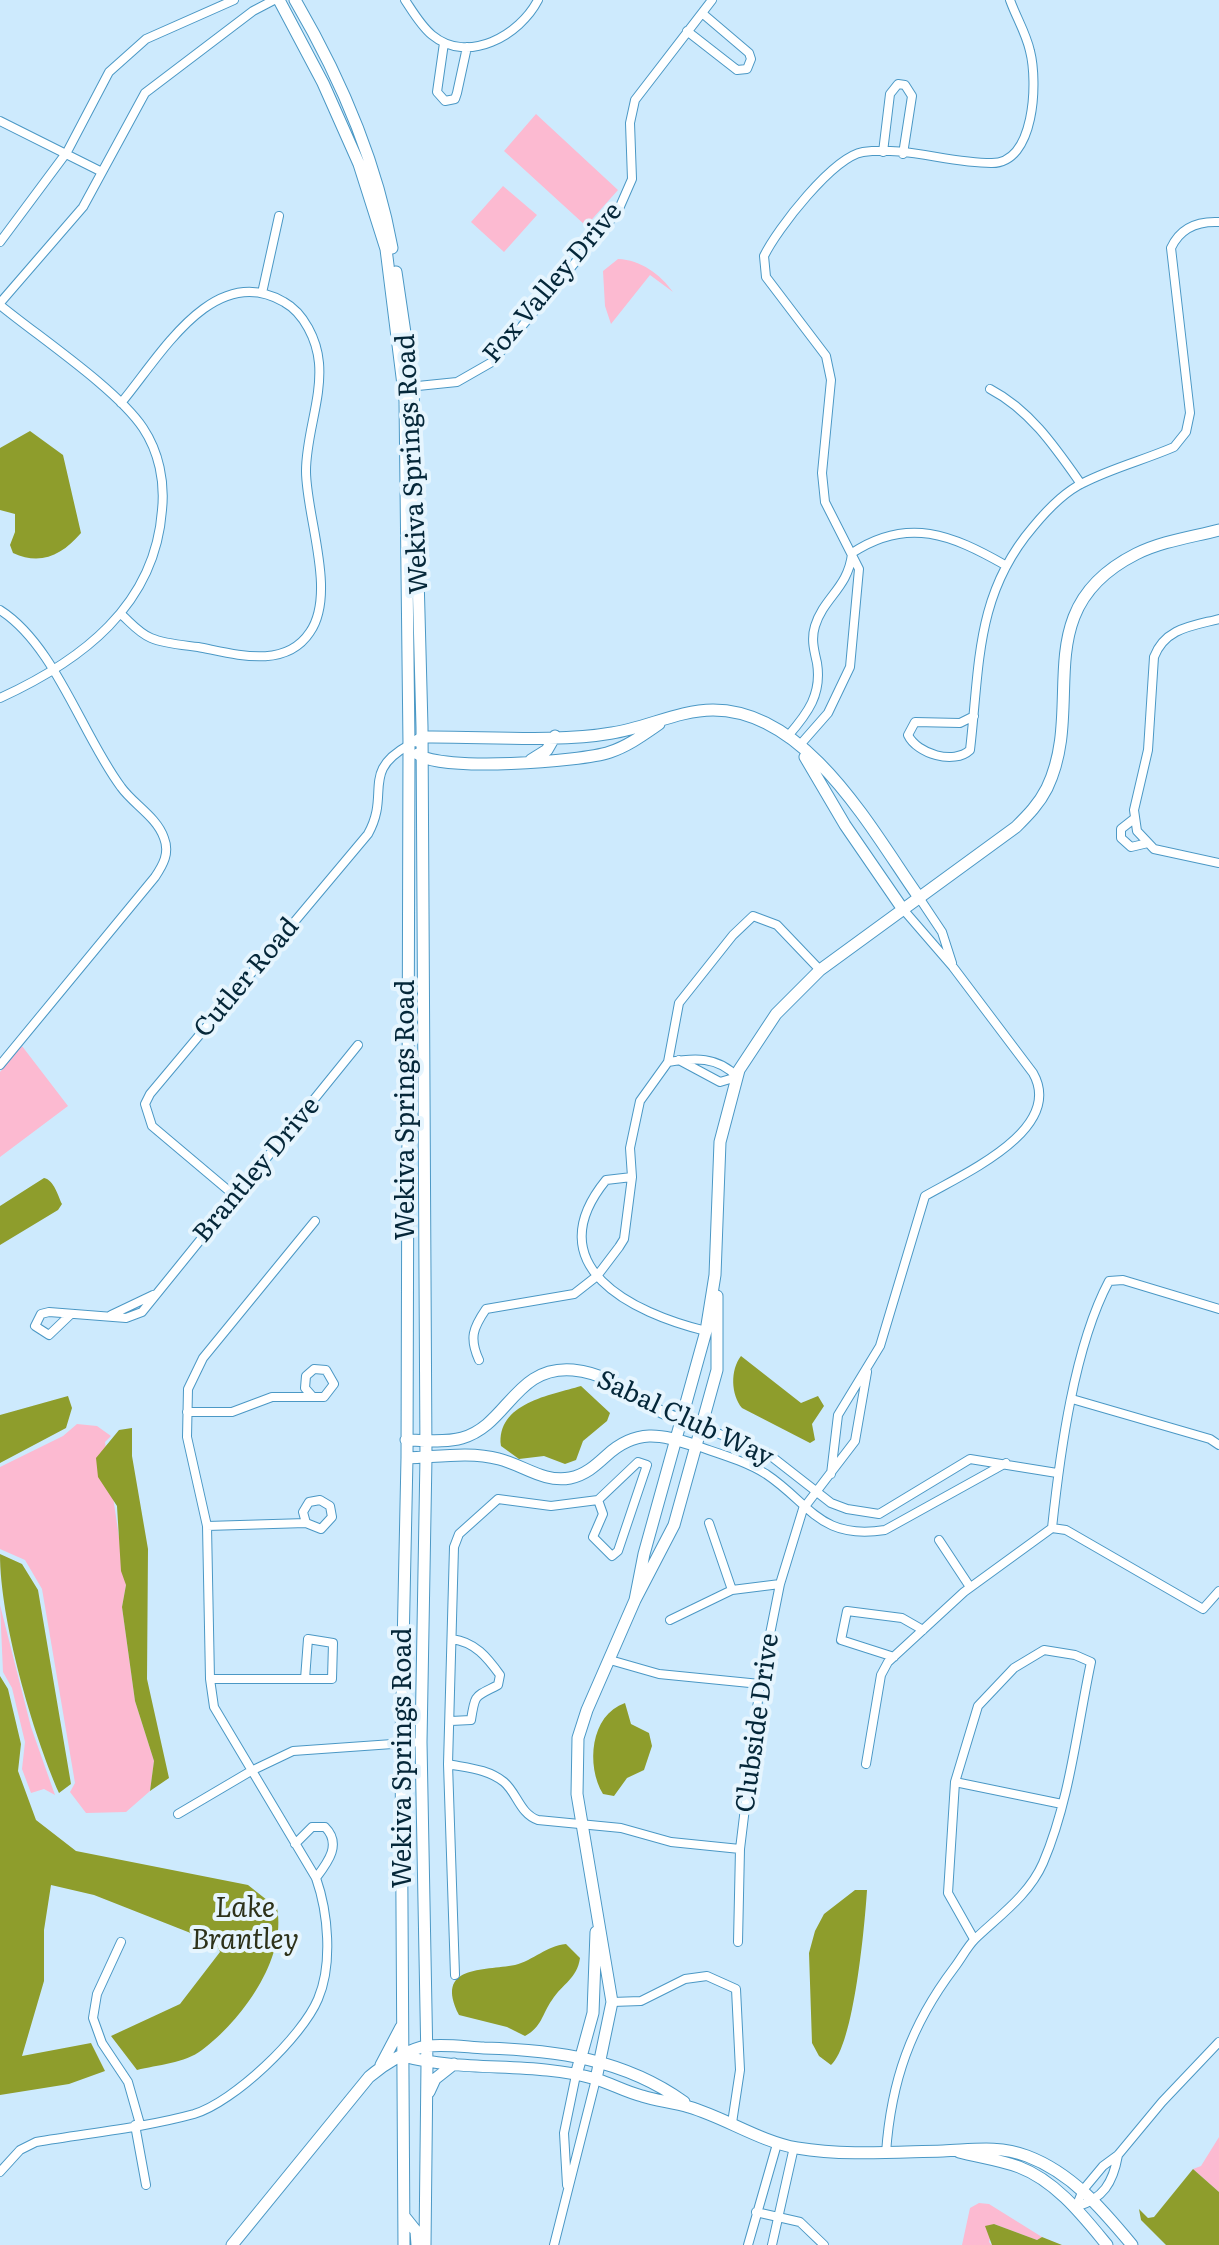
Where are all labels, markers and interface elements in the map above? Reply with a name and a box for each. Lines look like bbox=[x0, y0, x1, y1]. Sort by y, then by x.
street label: Fox Valley Drive bbox=[477, 196, 629, 370]
street label: Wekiva Springs Road bbox=[391, 333, 435, 595]
street label: Cutler Road bbox=[188, 912, 306, 1044]
street label: Wekiva Springs Road bbox=[390, 980, 422, 1240]
street label: Brantley Drive bbox=[187, 1091, 327, 1249]
street label: Sabal Club Way bbox=[592, 1365, 778, 1473]
street label: Wekiva Springs Road bbox=[387, 1628, 419, 1888]
street label: Clubside Drive bbox=[730, 1631, 786, 1815]
water label: Lake Brantley bbox=[191, 1892, 299, 1958]

